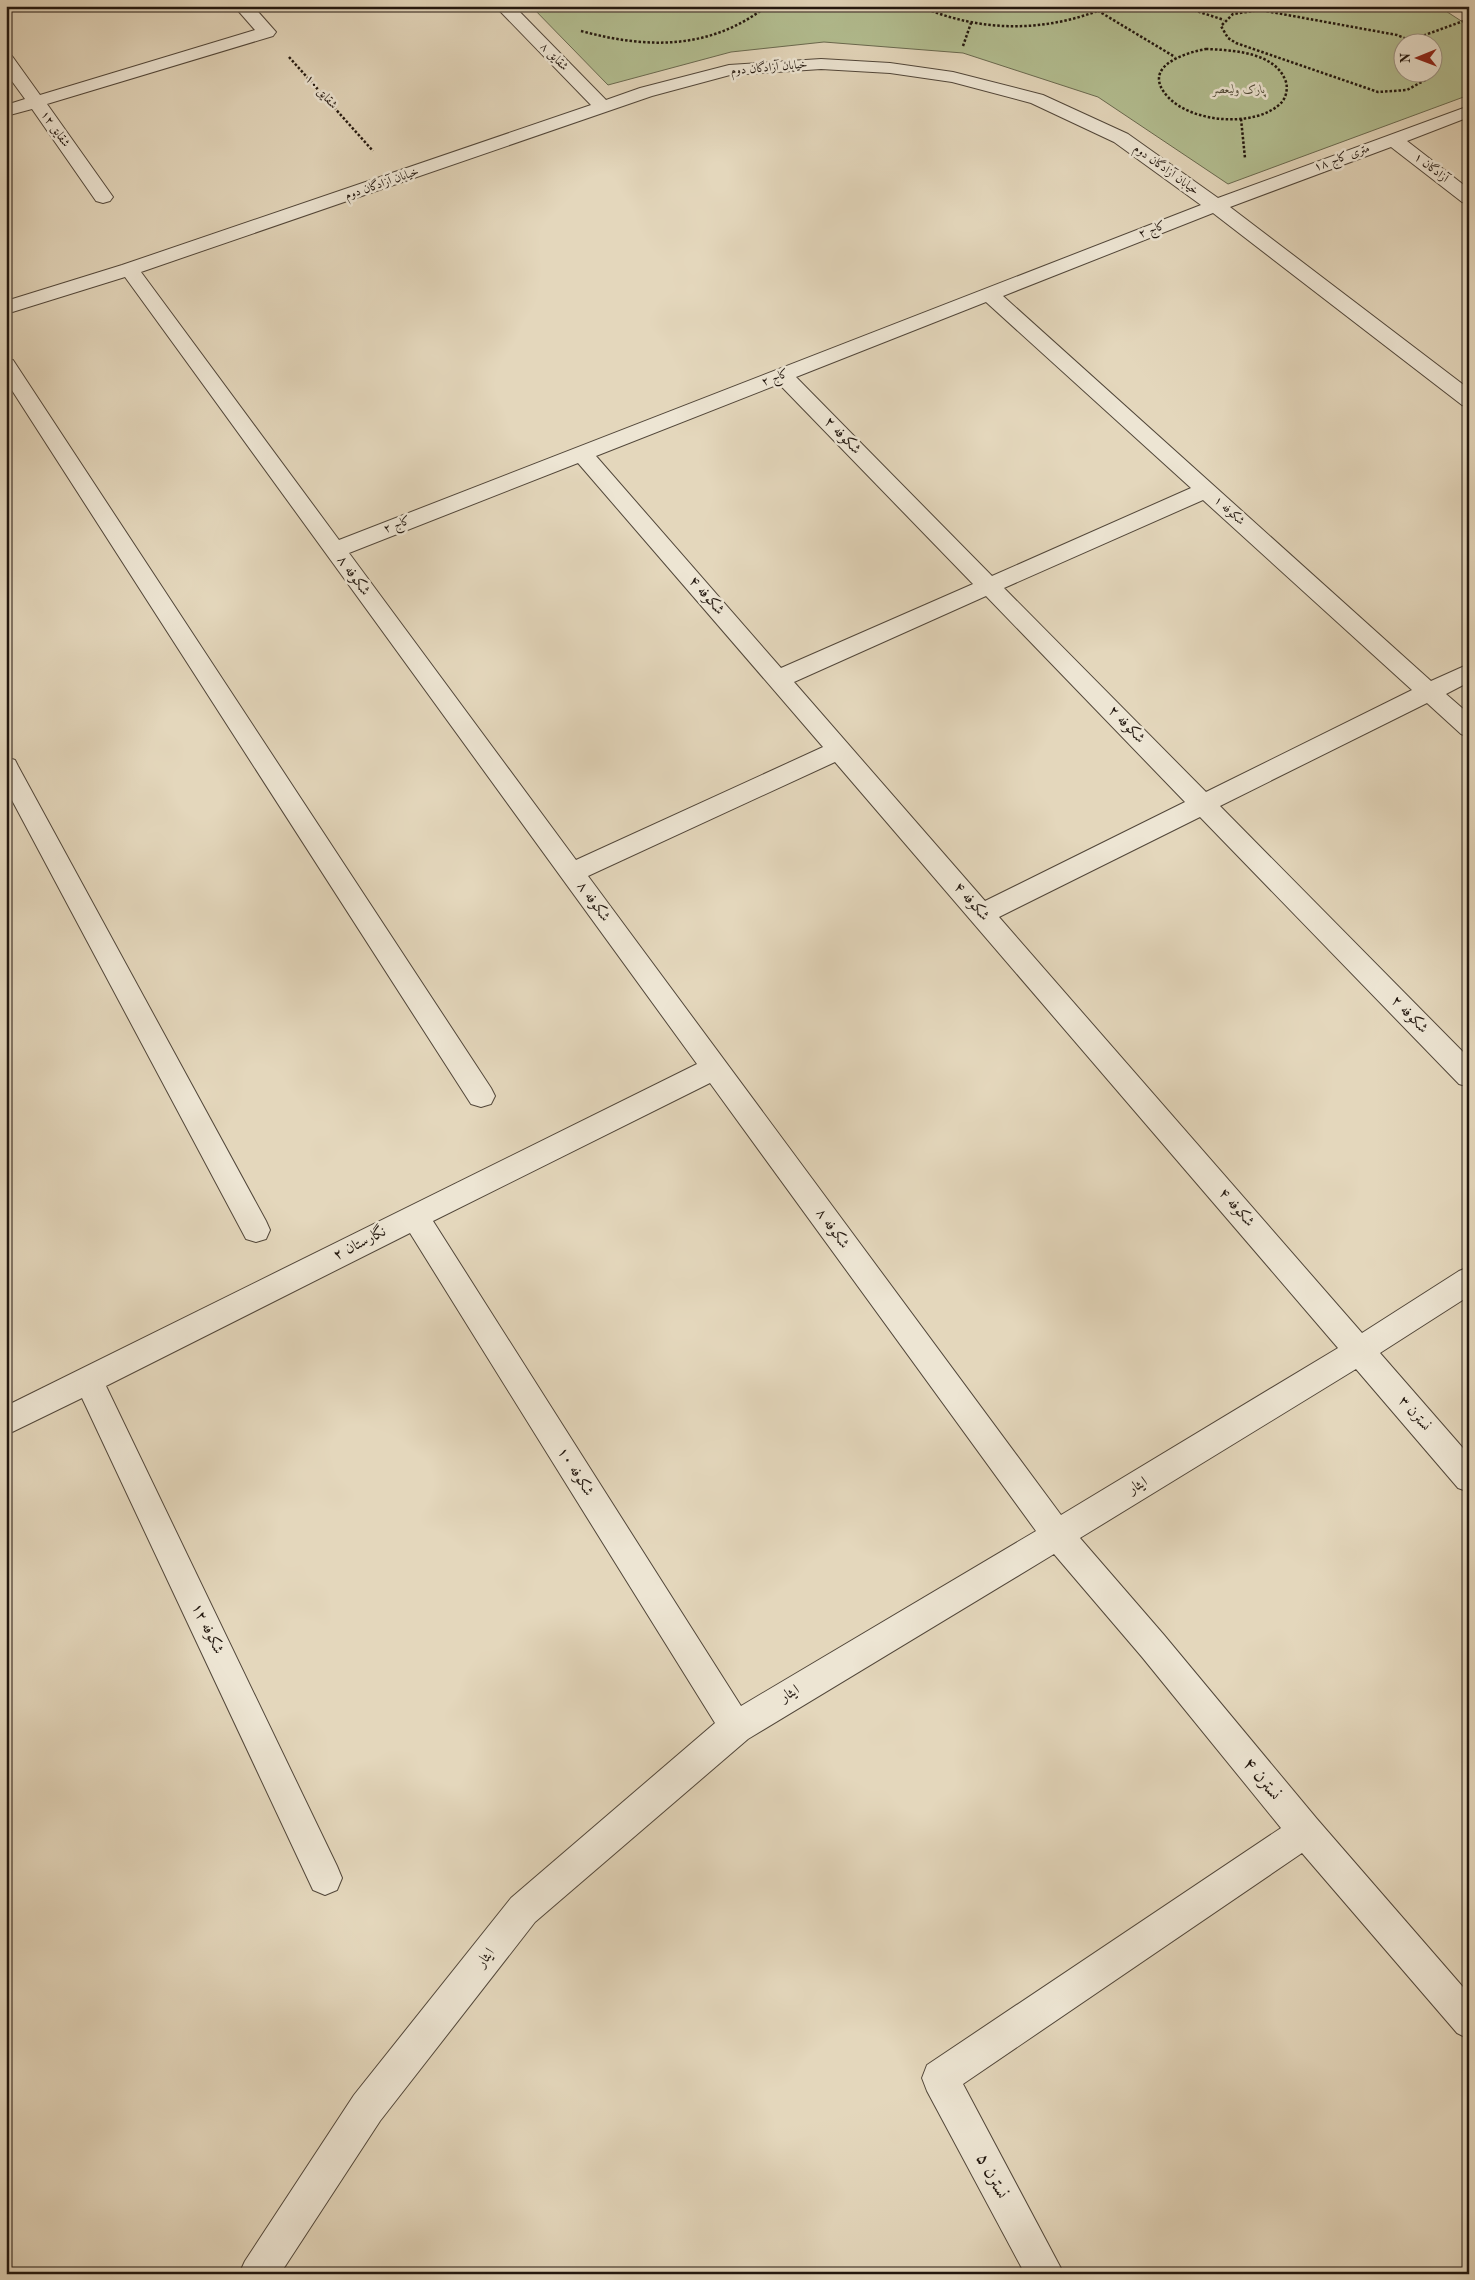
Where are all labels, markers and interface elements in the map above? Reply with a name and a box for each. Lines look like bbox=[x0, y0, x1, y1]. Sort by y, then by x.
north arrow bbox=[1392, 32, 1442, 82]
street label: شقایق ۸ bbox=[537, 41, 570, 74]
text: N bbox=[1399, 52, 1413, 64]
street label: خیابان آزادگان دوم bbox=[730, 56, 808, 81]
street label: شقایق ۱۰ bbox=[302, 73, 339, 112]
park label: پارک ولیعصر bbox=[1212, 84, 1267, 98]
street label: شقایق ۱۲ bbox=[37, 109, 72, 150]
street label: خیابان آزادگان دوم bbox=[1129, 140, 1203, 201]
street label: ۱۸ متری کاج bbox=[1312, 141, 1373, 177]
street label: آزادگان ۱ bbox=[1412, 149, 1453, 186]
street label: خیابان آزادگان دوم bbox=[343, 163, 422, 206]
street label: کاج ۲ bbox=[1137, 219, 1168, 244]
street label: کاج ۲ bbox=[760, 367, 791, 392]
street label: شکوفه ۲ bbox=[821, 413, 865, 458]
street label: شکوفه ۱ bbox=[1211, 494, 1247, 529]
street label: کاج ۲ bbox=[382, 514, 413, 539]
street label: شکوفه ۸ bbox=[334, 552, 374, 599]
street label: شکوفه ۴ bbox=[685, 573, 728, 618]
street label: شکوفه ۲ bbox=[1105, 702, 1149, 747]
street label: شکوفه ۸ bbox=[574, 878, 614, 925]
street label: شکوفه ۴ bbox=[950, 879, 993, 924]
street label: شکوفه ۲ bbox=[1388, 992, 1432, 1037]
street label: شکوفه ۴ bbox=[1215, 1185, 1258, 1230]
street label: شکوفه ۸ bbox=[813, 1205, 853, 1252]
street label: نگارستان ۲ bbox=[329, 1221, 389, 1264]
street label: نسترن ۳ bbox=[1395, 1393, 1434, 1434]
street label: شکوفه ۱۰ bbox=[554, 1444, 597, 1499]
street label: ایثار bbox=[1124, 1475, 1151, 1499]
street label: شکوفه ۱۲ bbox=[188, 1600, 227, 1657]
street label: ایثار bbox=[776, 1683, 803, 1707]
street label: نسترن ۴ bbox=[1240, 1754, 1284, 1804]
street label: ایثار bbox=[473, 1946, 499, 1973]
street label: نسترن ۵ bbox=[973, 2150, 1011, 2202]

